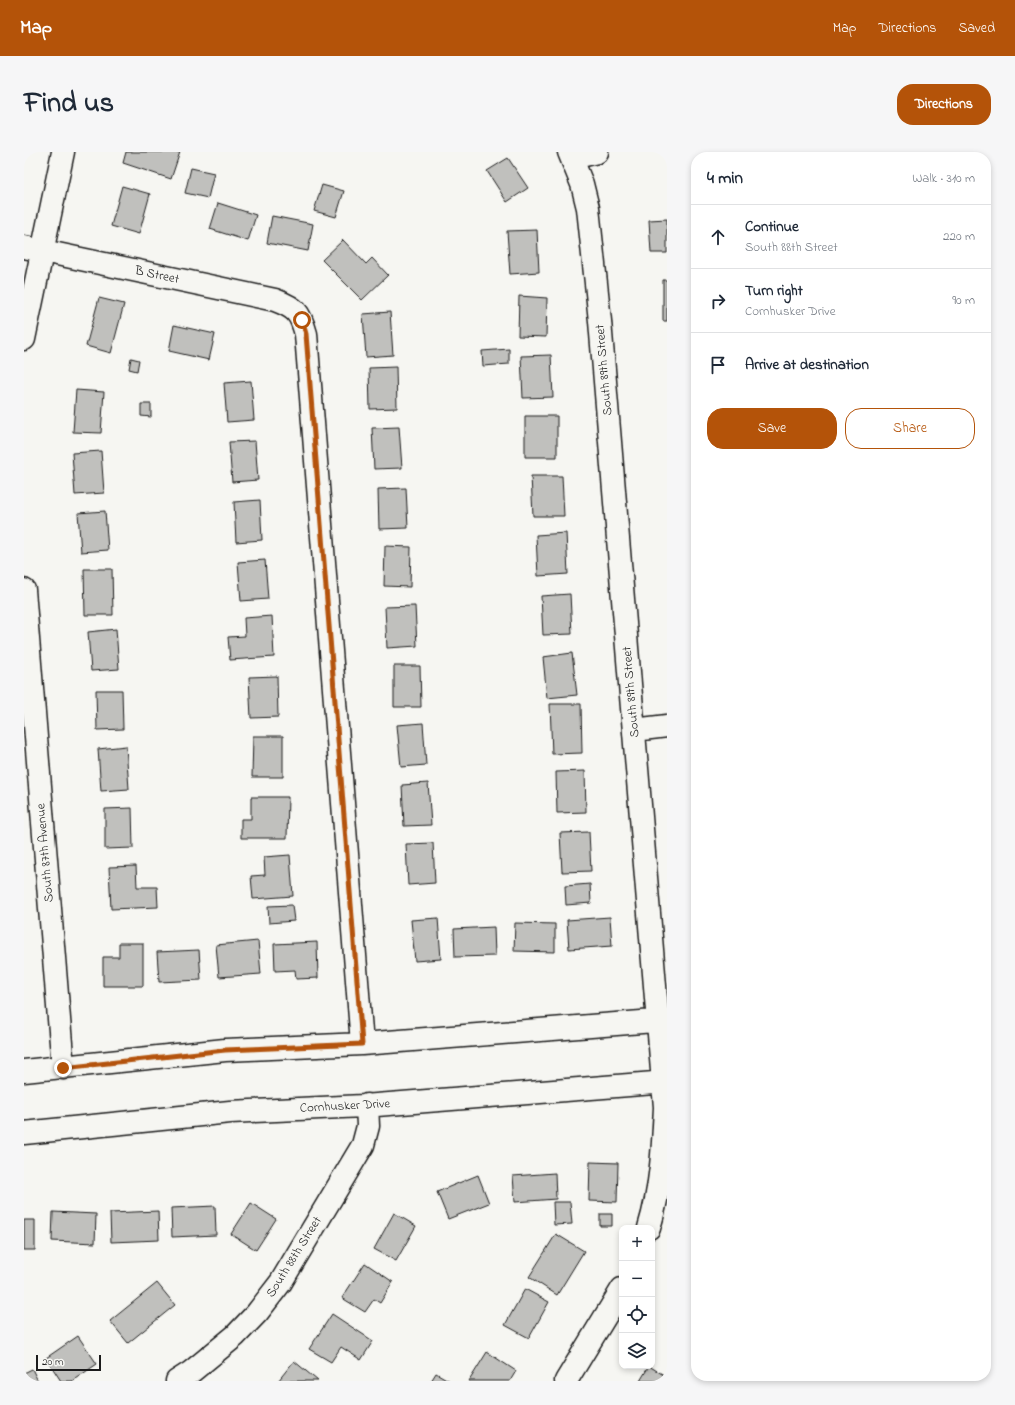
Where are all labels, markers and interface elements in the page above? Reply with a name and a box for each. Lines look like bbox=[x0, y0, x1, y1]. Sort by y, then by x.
text: Map bbox=[20, 15, 52, 42]
text: Map bbox=[833, 18, 856, 39]
text: Directions bbox=[878, 18, 936, 39]
text: Saved bbox=[958, 18, 995, 39]
text: Find us bbox=[24, 84, 114, 125]
button: Directions bbox=[897, 84, 991, 125]
text: 4 min bbox=[707, 166, 743, 191]
text: Walk · 310 m bbox=[912, 169, 975, 188]
text: Continue bbox=[745, 216, 799, 238]
icon: ahead bbox=[707, 226, 729, 248]
text: 220 m bbox=[943, 227, 975, 246]
text: South 88th Street bbox=[745, 238, 838, 257]
street label: B Street bbox=[132, 261, 181, 289]
text: Turn right bbox=[745, 280, 803, 302]
icon: right bbox=[707, 290, 729, 312]
text: 90 m bbox=[952, 291, 975, 310]
text: Cornhusker Drive bbox=[745, 302, 835, 321]
route start bbox=[293, 311, 311, 329]
street label: South 89th Street bbox=[590, 323, 617, 416]
icon: arrive bbox=[707, 354, 729, 376]
text: Arrive at destination bbox=[745, 354, 869, 376]
button: Save bbox=[707, 408, 837, 449]
button: Share bbox=[845, 408, 975, 449]
street label: South 89th Street bbox=[617, 645, 644, 738]
street label: South 87th Avenue bbox=[31, 803, 59, 903]
route end bbox=[54, 1059, 72, 1077]
street label: Cornhusker Drive bbox=[299, 1094, 391, 1118]
street label: South 88th Street bbox=[261, 1212, 327, 1301]
map controls bbox=[619, 1225, 655, 1369]
button: + bbox=[619, 1225, 655, 1261]
button: − bbox=[619, 1261, 655, 1297]
button: locate bbox=[619, 1297, 655, 1333]
button: layers bbox=[619, 1333, 655, 1369]
scale bar bbox=[36, 1353, 101, 1372]
text: 20 m bbox=[42, 1354, 64, 1370]

